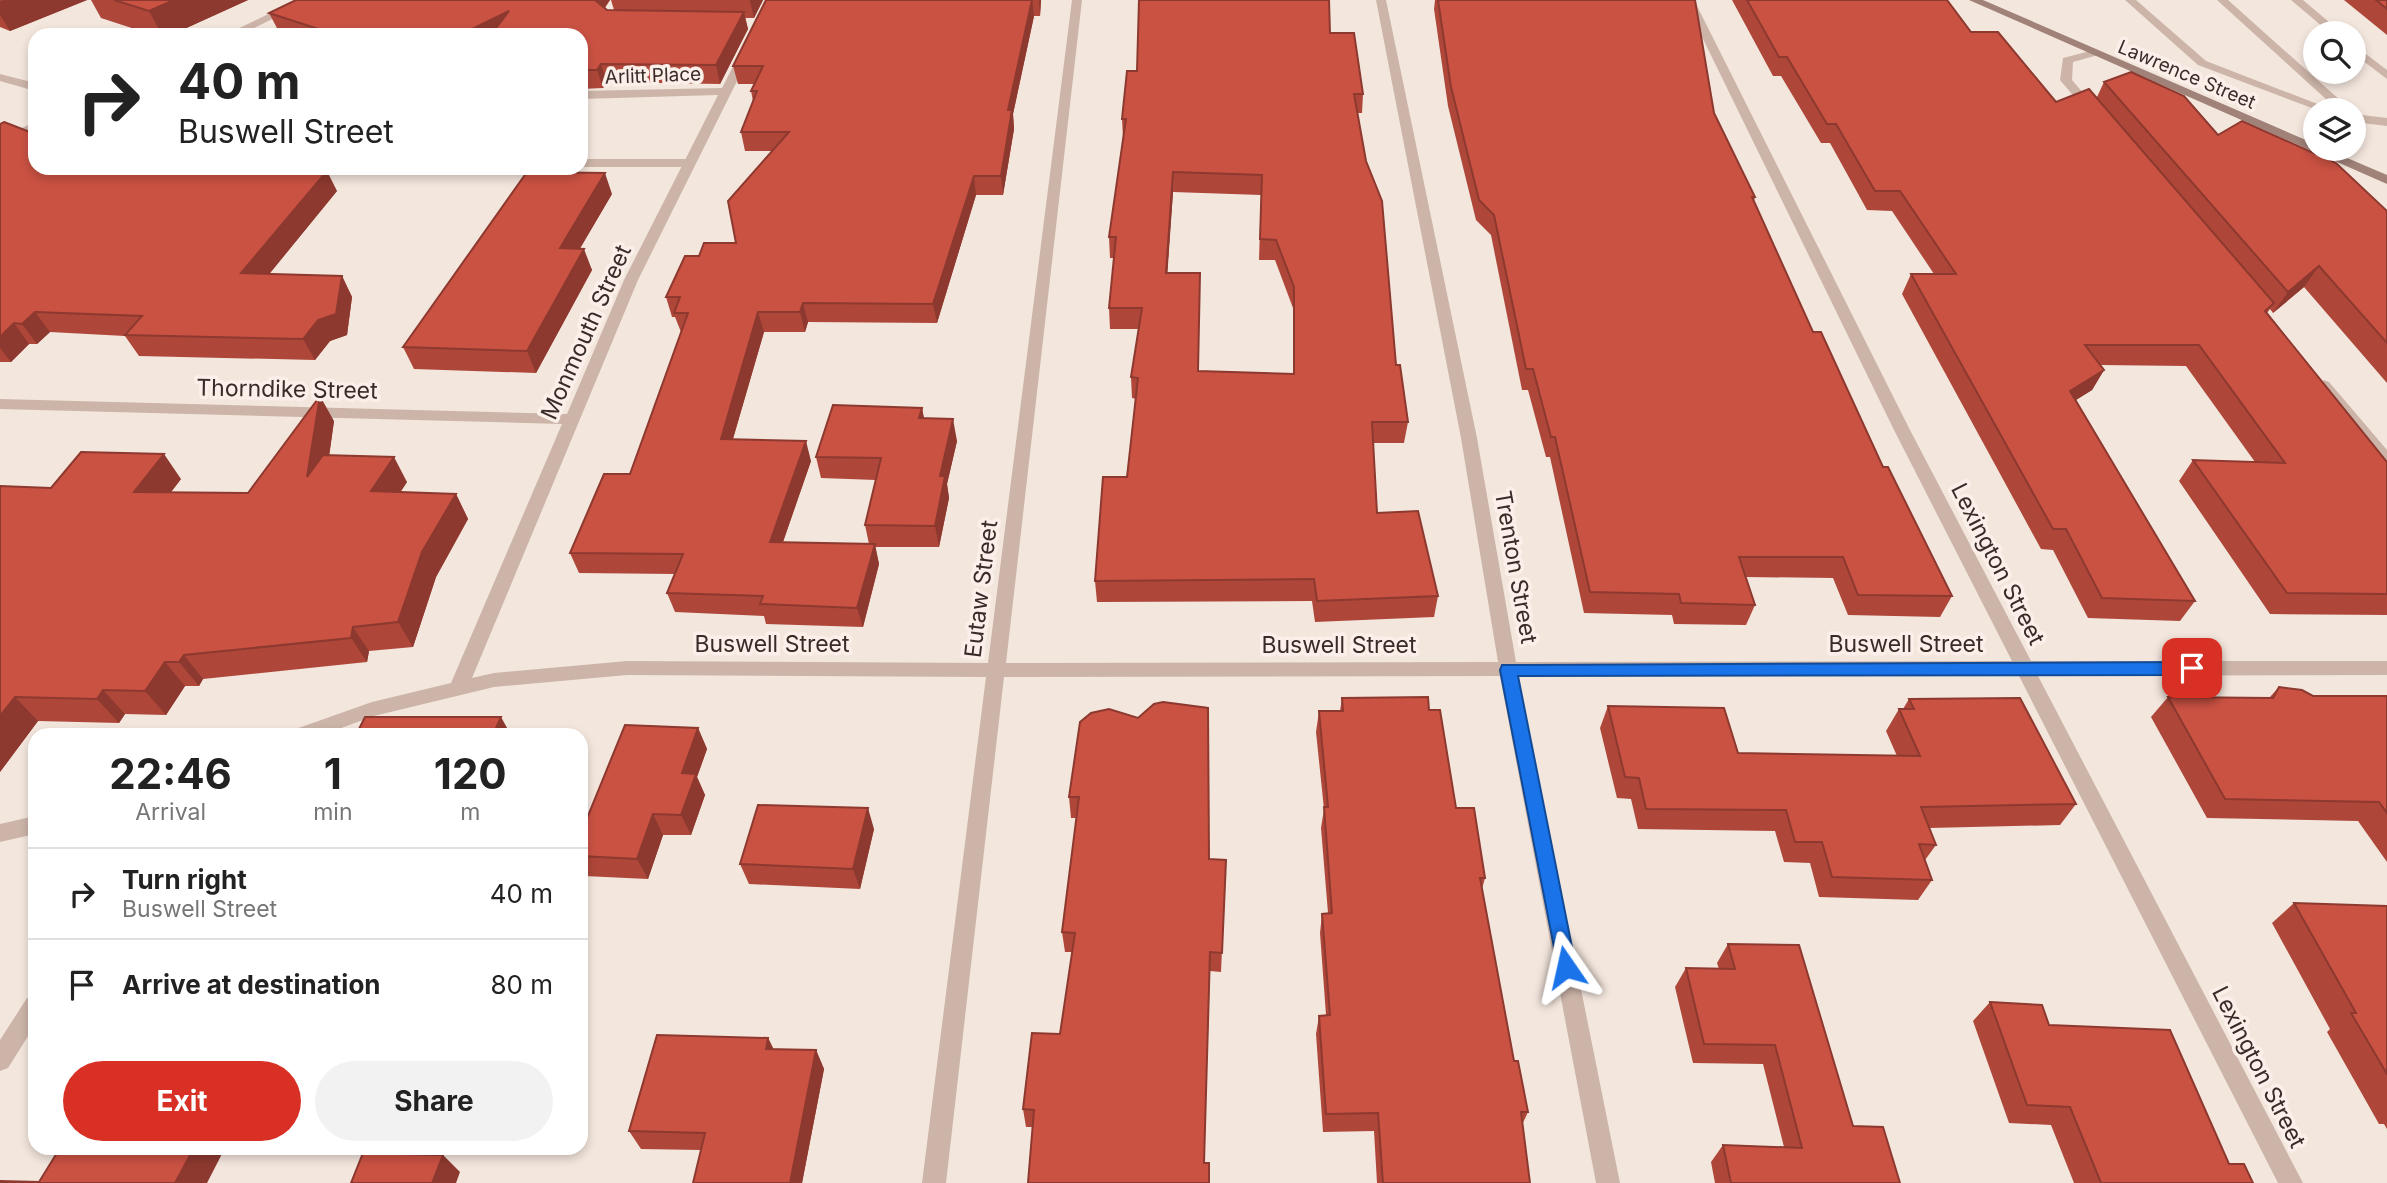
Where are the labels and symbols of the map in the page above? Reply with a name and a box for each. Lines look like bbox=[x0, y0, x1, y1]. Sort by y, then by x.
street label: Lawrence Street bbox=[2115, 35, 2259, 114]
street label: Arlitt Place bbox=[604, 62, 702, 89]
street label: Monmouth Street bbox=[535, 240, 637, 424]
street label: Thorndike Street bbox=[196, 373, 378, 405]
street label: Lexington Street bbox=[1945, 478, 2051, 650]
street label: Trenton Street bbox=[1489, 488, 1543, 646]
street label: Eutaw Street bbox=[959, 518, 1003, 659]
street label: Buswell Street bbox=[694, 630, 850, 658]
street label: Buswell Street bbox=[1828, 630, 1984, 658]
street label: Buswell Street bbox=[1261, 631, 1417, 659]
pin bbox=[2162, 638, 2222, 698]
position arrow bbox=[1529, 930, 1603, 1004]
street label: Lexington Street bbox=[2206, 981, 2312, 1153]

